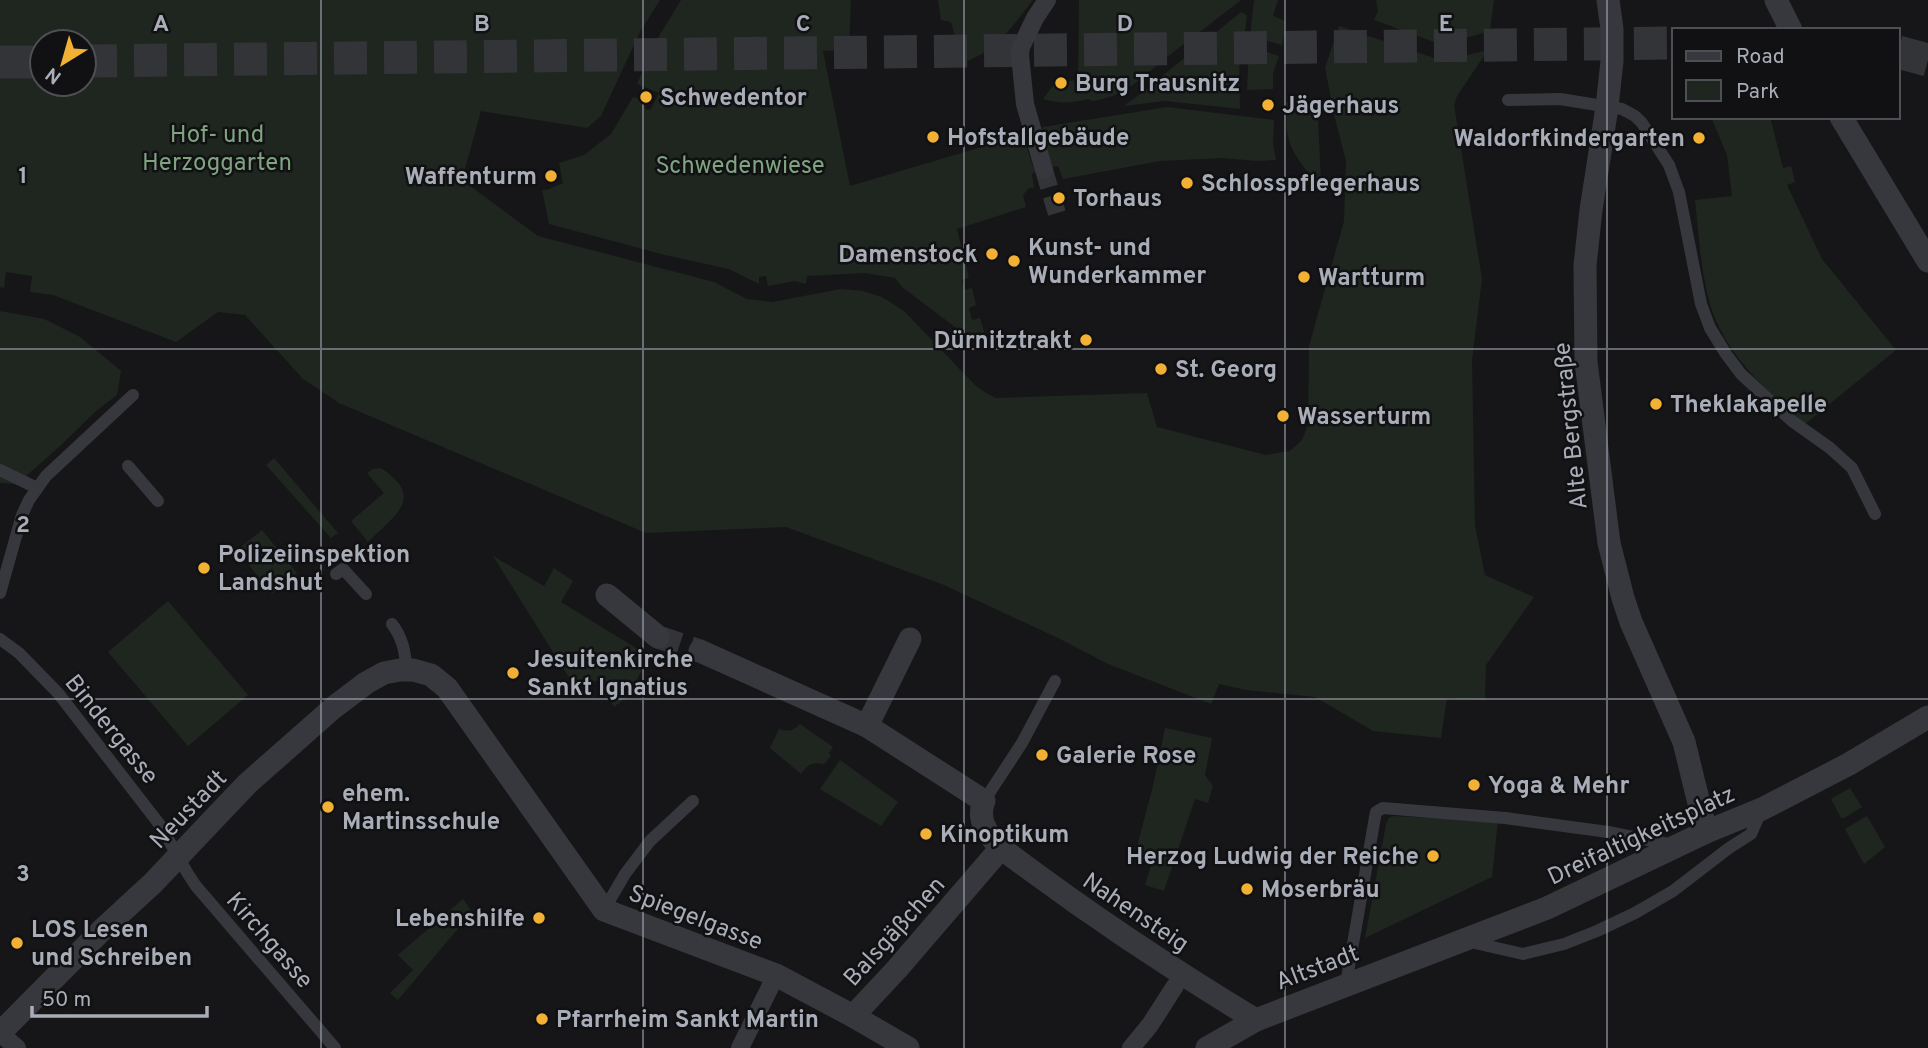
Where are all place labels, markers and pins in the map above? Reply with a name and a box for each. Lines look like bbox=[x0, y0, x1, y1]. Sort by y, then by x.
place label: Burg Trausnitz bbox=[1075, 70, 1240, 100]
marker: Burg Trausnitz bbox=[1053, 75, 1069, 91]
place label: Schwedentor bbox=[660, 84, 807, 114]
marker: Schwedentor bbox=[638, 89, 654, 105]
place label: Jägerhaus bbox=[1282, 92, 1399, 122]
marker: Jägerhaus bbox=[1260, 97, 1276, 113]
place label: Hofstallgebäude bbox=[947, 124, 1129, 154]
place label: Waldorfkindergarten bbox=[1454, 125, 1685, 155]
marker: Hofstallgebäude bbox=[925, 129, 941, 145]
marker: Waldorfkindergarten bbox=[1691, 130, 1707, 146]
place label: Waffenturm bbox=[405, 163, 537, 193]
marker: Waffenturm bbox=[543, 168, 559, 184]
place label: Schlosspflegerhaus bbox=[1201, 170, 1420, 200]
marker: Schlosspflegerhaus bbox=[1179, 175, 1195, 191]
place label: Torhaus bbox=[1073, 185, 1162, 215]
marker: Torhaus bbox=[1051, 190, 1067, 206]
place label: Kunst- und Wunderkammer bbox=[1028, 234, 1206, 292]
place label: Damenstock bbox=[838, 241, 978, 271]
marker: Damenstock bbox=[984, 246, 1000, 262]
marker: Kunst- und Wunderkammer bbox=[1006, 253, 1022, 269]
place label: Wartturm bbox=[1318, 264, 1425, 294]
marker: Wartturm bbox=[1296, 269, 1312, 285]
place label: Dürnitztrakt bbox=[934, 327, 1072, 357]
marker: Dürnitztrakt bbox=[1078, 332, 1094, 348]
place label: St. Georg bbox=[1175, 356, 1277, 386]
marker: St. Georg bbox=[1153, 361, 1169, 377]
place label: Theklakapelle bbox=[1670, 391, 1827, 421]
marker: Theklakapelle bbox=[1648, 396, 1664, 412]
place label: Wasserturm bbox=[1297, 403, 1431, 433]
marker: Wasserturm bbox=[1275, 408, 1291, 424]
place label: Polizeiinspektion Landshut bbox=[218, 541, 410, 599]
marker: Polizeiinspektion Landshut bbox=[196, 560, 212, 576]
place label: Jesuitenkirche Sankt Ignatius bbox=[527, 646, 693, 704]
marker: Jesuitenkirche Sankt Ignatius bbox=[505, 665, 521, 681]
place label: Galerie Rose bbox=[1056, 742, 1196, 772]
marker: Galerie Rose bbox=[1034, 747, 1050, 763]
place label: Yoga & Mehr bbox=[1488, 772, 1629, 802]
marker: Yoga & Mehr bbox=[1466, 777, 1482, 793]
place label: ehem. Martinsschule bbox=[342, 780, 500, 838]
marker: ehem. Martinsschule bbox=[320, 799, 336, 815]
place label: Kinoptikum bbox=[940, 821, 1069, 851]
marker: Kinoptikum bbox=[918, 826, 934, 842]
place label: Herzog Ludwig der Reiche bbox=[1126, 843, 1419, 873]
marker: Herzog Ludwig der Reiche bbox=[1425, 848, 1441, 864]
place label: Moserbräu bbox=[1261, 876, 1380, 906]
marker: Moserbräu bbox=[1239, 881, 1255, 897]
place label: Lebenshilfe bbox=[395, 905, 525, 935]
marker: Lebenshilfe bbox=[531, 910, 547, 926]
place label: LOS Lesen und Schreiben bbox=[31, 916, 192, 974]
marker: LOS Lesen und Schreiben bbox=[9, 935, 25, 951]
place label: Pfarrheim Sankt Martin bbox=[556, 1006, 819, 1036]
marker: Pfarrheim Sankt Martin bbox=[534, 1011, 550, 1027]

